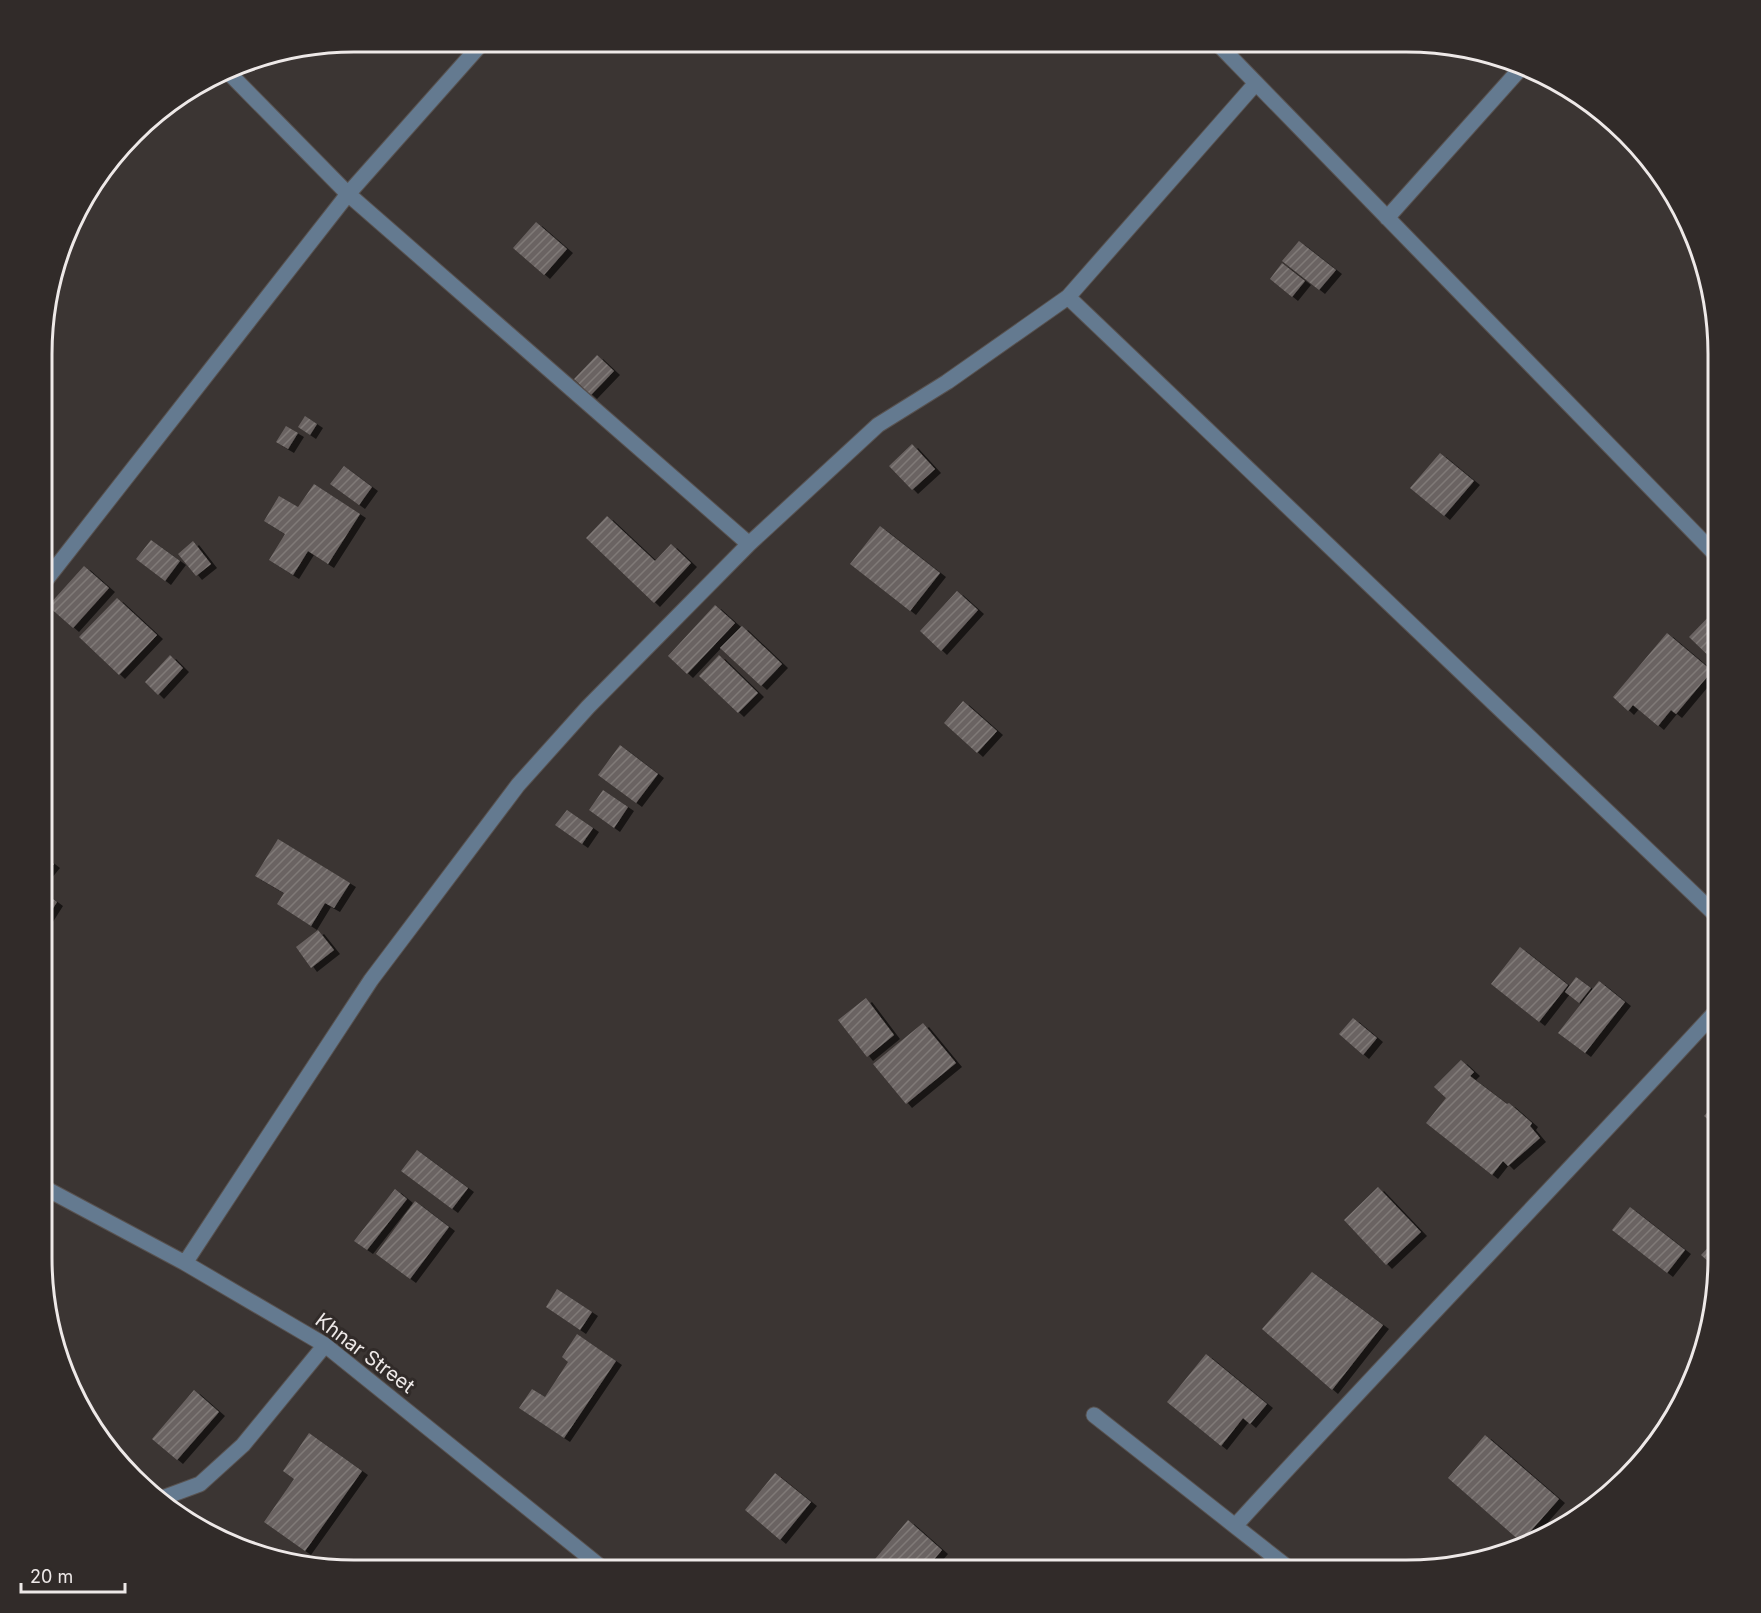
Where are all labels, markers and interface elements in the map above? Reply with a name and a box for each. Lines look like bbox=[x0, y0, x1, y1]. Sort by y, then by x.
street label: Khnar Street bbox=[311, 1308, 420, 1398]
scale bar bbox=[21, 1556, 124, 1594]
text: 20 m bbox=[30, 1566, 73, 1587]

